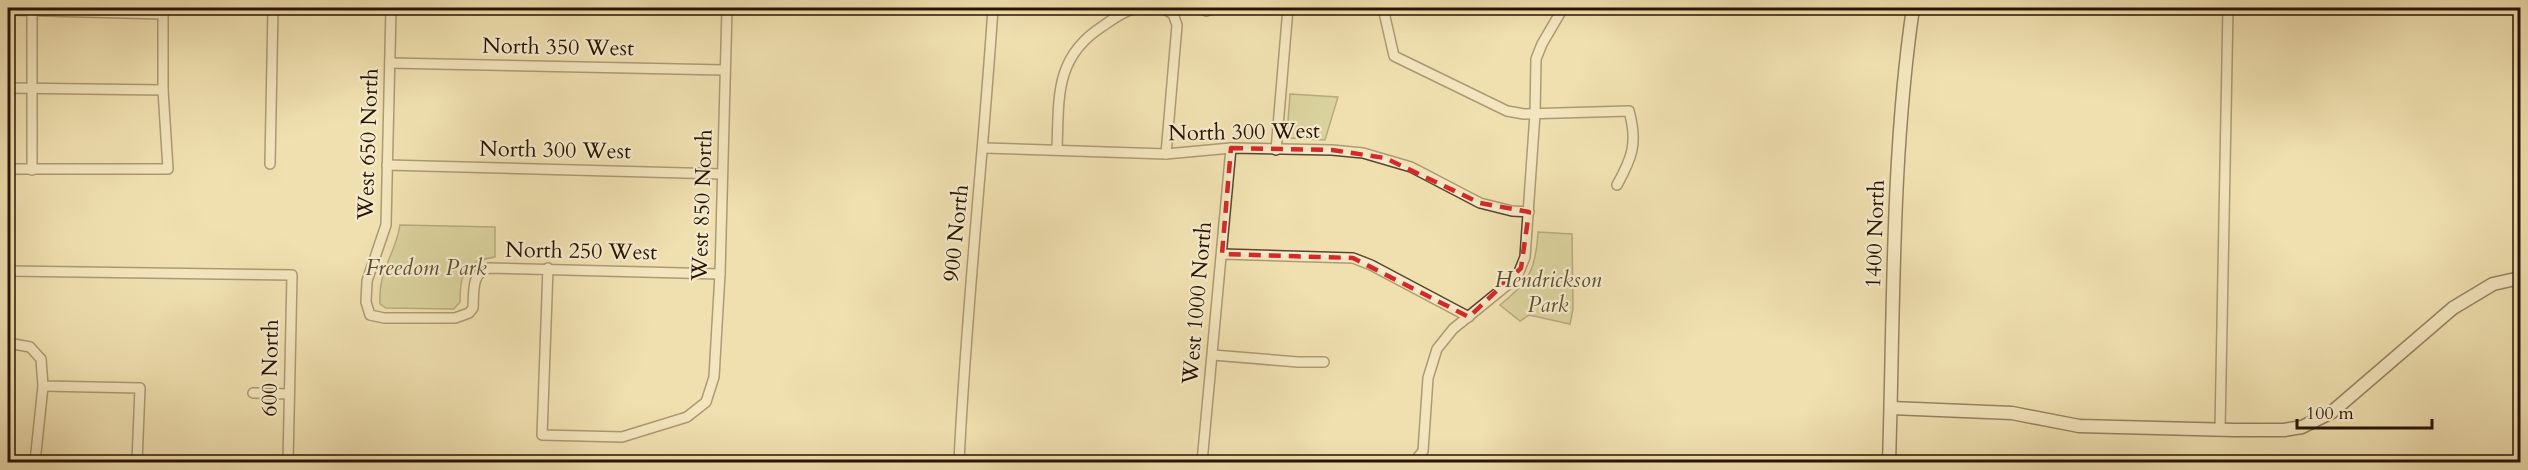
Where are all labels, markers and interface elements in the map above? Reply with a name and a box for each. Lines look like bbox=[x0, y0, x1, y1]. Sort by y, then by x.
street label: North 350 West bbox=[482, 31, 634, 63]
street label: West 650 North bbox=[350, 68, 386, 221]
street label: North 300 West bbox=[1168, 116, 1320, 148]
street label: West 850 North bbox=[684, 129, 720, 282]
street label: North 300 West bbox=[479, 134, 631, 166]
street label: 1400 North bbox=[1858, 179, 1892, 289]
street label: 900 North bbox=[936, 183, 976, 283]
street label: West 1000 North bbox=[1175, 220, 1219, 387]
street label: North 250 West bbox=[505, 235, 657, 267]
park label: Freedom Park bbox=[365, 253, 487, 283]
park label: Hendrickson Park bbox=[1495, 265, 1602, 320]
street label: 600 North bbox=[254, 319, 286, 417]
scale bar bbox=[2297, 392, 2432, 430]
text: 100 m bbox=[2306, 401, 2354, 426]

